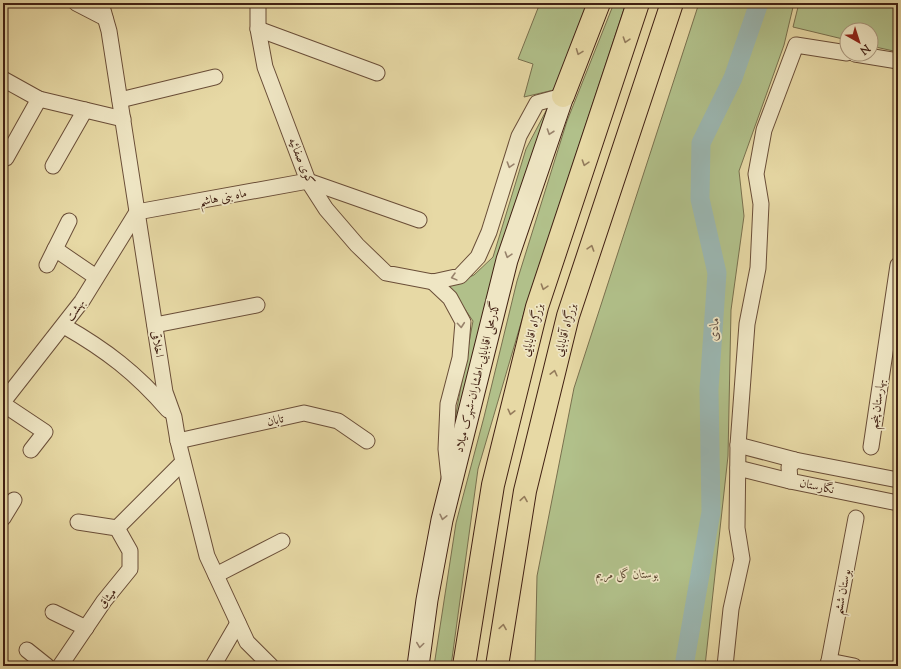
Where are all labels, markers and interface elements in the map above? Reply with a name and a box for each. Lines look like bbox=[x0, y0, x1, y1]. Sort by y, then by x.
north arrow bbox=[839, 22, 879, 62]
one-way arrow bbox=[622, 36, 631, 43]
text: N bbox=[856, 39, 874, 58]
one-way arrow bbox=[576, 49, 584, 56]
one-way arrow bbox=[547, 129, 555, 136]
street label: کوی صفائیه bbox=[283, 135, 319, 188]
one-way arrow bbox=[581, 160, 590, 167]
one-way arrow bbox=[506, 161, 515, 168]
street label: ماه بنی هاشم bbox=[198, 185, 249, 213]
one-way arrow bbox=[586, 245, 594, 252]
one-way arrow bbox=[504, 252, 513, 259]
one-way arrow bbox=[451, 272, 458, 281]
one-way arrow bbox=[540, 283, 548, 290]
street label: بهشت bbox=[62, 296, 90, 325]
street label: گذرمحلی اقابابایی-اطشاران-شهرک میلاد bbox=[450, 300, 505, 455]
street label: بزرگراه اقابابایی bbox=[517, 302, 549, 359]
street label: بزرگراه آقابابایی bbox=[550, 302, 582, 359]
water label: مادی bbox=[705, 317, 725, 342]
one-way arrow bbox=[457, 322, 466, 328]
street label: اخلاقی bbox=[146, 330, 168, 359]
one-way arrow bbox=[549, 369, 558, 376]
street label: بهارستان پنجم bbox=[866, 378, 891, 430]
one-way arrow bbox=[507, 409, 516, 416]
street label: تابان bbox=[265, 410, 286, 432]
street label: نگارستان bbox=[798, 475, 836, 499]
one-way arrow bbox=[519, 496, 528, 502]
one-way arrow bbox=[439, 514, 447, 520]
park label: بوستان گل مریم bbox=[595, 566, 659, 585]
street label: بوستان ششم bbox=[830, 568, 858, 617]
street label: میثاق bbox=[94, 585, 122, 613]
one-way arrow bbox=[499, 624, 507, 631]
one-way arrow bbox=[416, 642, 425, 648]

